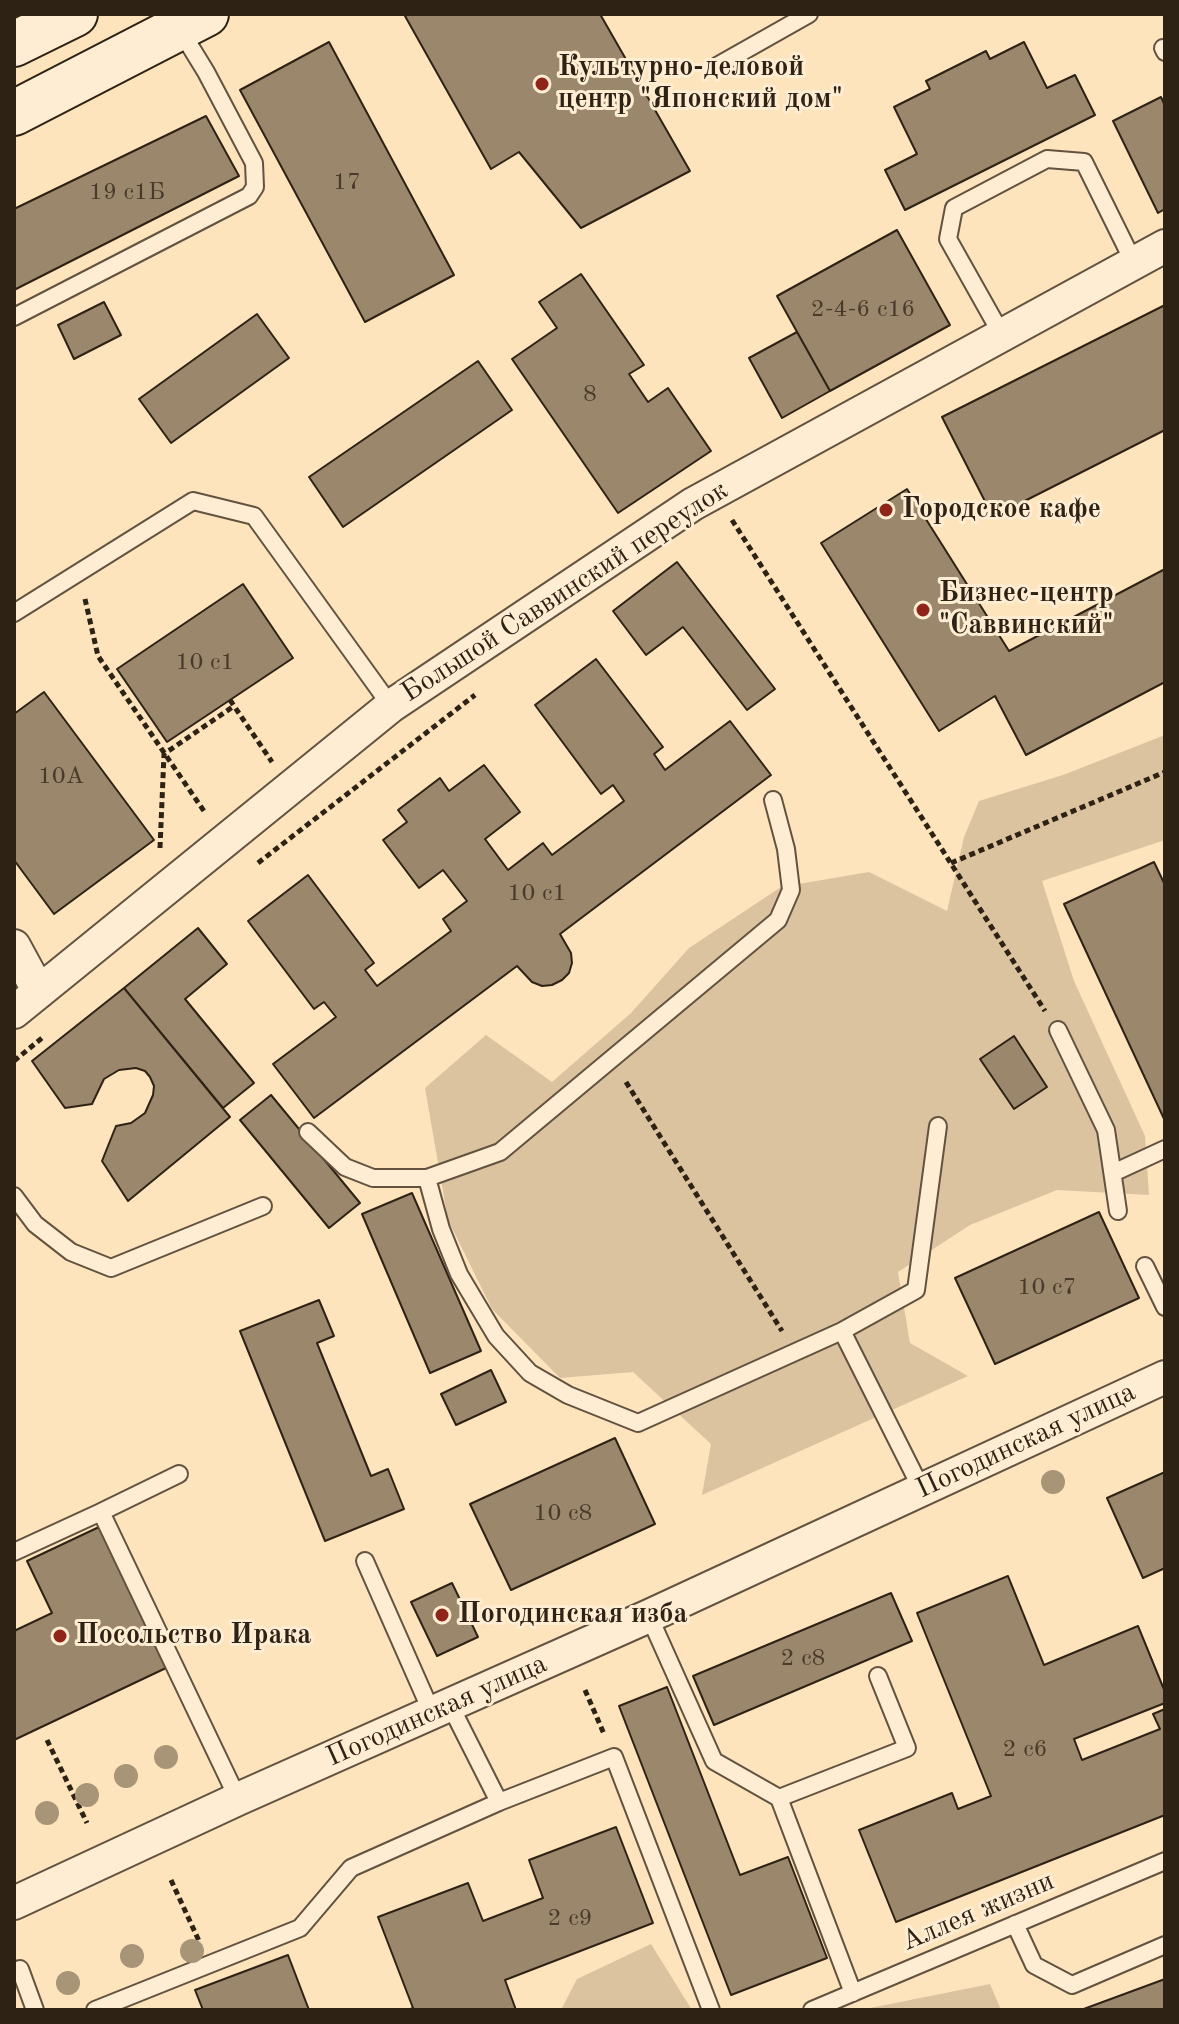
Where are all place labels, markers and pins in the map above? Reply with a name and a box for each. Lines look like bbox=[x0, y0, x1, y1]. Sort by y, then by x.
place label: Культурно-деловой центр "Японский дом" bbox=[558, 51, 843, 117]
marker: Культурно-деловой центр "Японский дом" bbox=[533, 75, 551, 93]
place label: Городское кафе bbox=[902, 493, 1101, 527]
marker: Городское кафе bbox=[877, 501, 895, 519]
place label: Бизнес-центр "Саввинский" bbox=[939, 577, 1114, 643]
marker: Бизнес-центр "Саввинский" bbox=[914, 601, 932, 619]
place label: Погодинская изба bbox=[458, 1598, 688, 1632]
marker: Погодинская изба bbox=[433, 1606, 451, 1624]
place label: Посольство Ирака bbox=[76, 1619, 312, 1653]
marker: Посольство Ирака bbox=[51, 1627, 69, 1645]

